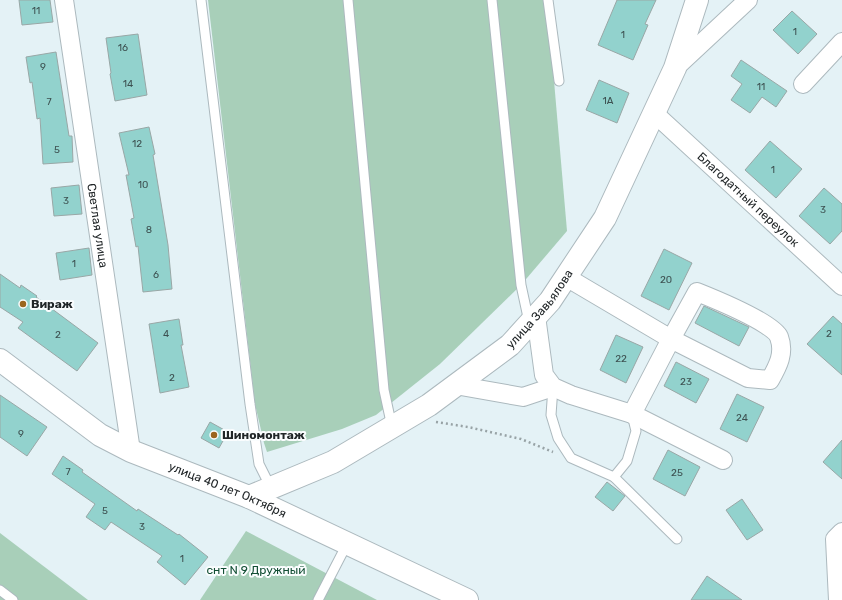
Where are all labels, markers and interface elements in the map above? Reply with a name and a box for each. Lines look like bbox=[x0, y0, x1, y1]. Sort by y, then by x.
house number: 11 bbox=[32, 5, 40, 17]
house number: 1 bbox=[793, 26, 797, 38]
house number: 1 bbox=[621, 29, 625, 41]
house number: 16 bbox=[118, 42, 128, 54]
house number: 9 bbox=[40, 61, 46, 73]
house number: 14 bbox=[123, 78, 133, 90]
house number: 11 bbox=[757, 81, 765, 93]
house number: 1А bbox=[603, 95, 614, 107]
house number: 7 bbox=[46, 96, 52, 108]
house number: 12 bbox=[132, 138, 142, 150]
house number: 5 bbox=[54, 144, 60, 156]
street label: Благодатный переулок bbox=[694, 149, 802, 250]
house number: 1 bbox=[771, 164, 775, 176]
house number: 10 bbox=[138, 179, 148, 191]
street label: Светлая улица bbox=[84, 182, 111, 269]
house number: 3 bbox=[63, 195, 69, 207]
house number: 3 bbox=[820, 204, 826, 216]
house number: 8 bbox=[146, 224, 152, 236]
house number: 1 bbox=[72, 258, 76, 270]
street label: улица Завьялова bbox=[503, 267, 576, 352]
house number: 6 bbox=[153, 269, 159, 281]
house number: 20 bbox=[660, 274, 672, 286]
place label: Вираж bbox=[31, 297, 73, 311]
marker: Вираж bbox=[18, 299, 28, 309]
house number: 4 bbox=[163, 328, 169, 340]
house number: 2 bbox=[826, 328, 832, 340]
house number: 2 bbox=[55, 329, 61, 341]
house number: 22 bbox=[615, 353, 627, 365]
house number: 2 bbox=[169, 372, 175, 384]
house number: 23 bbox=[680, 376, 692, 388]
house number: 24 bbox=[736, 412, 748, 424]
house number: 9 bbox=[18, 428, 24, 440]
place label: Шиномонтаж bbox=[222, 428, 305, 442]
marker: Шиномонтаж bbox=[209, 430, 219, 440]
street label: улица 40 лет Октября bbox=[167, 459, 289, 521]
house number: 7 bbox=[65, 466, 71, 478]
house number: 25 bbox=[671, 467, 683, 479]
house number: 5 bbox=[102, 505, 108, 517]
house number: 3 bbox=[139, 521, 145, 533]
house number: 1 bbox=[180, 553, 184, 565]
park label: снт N 9 Дружный bbox=[206, 563, 306, 577]

